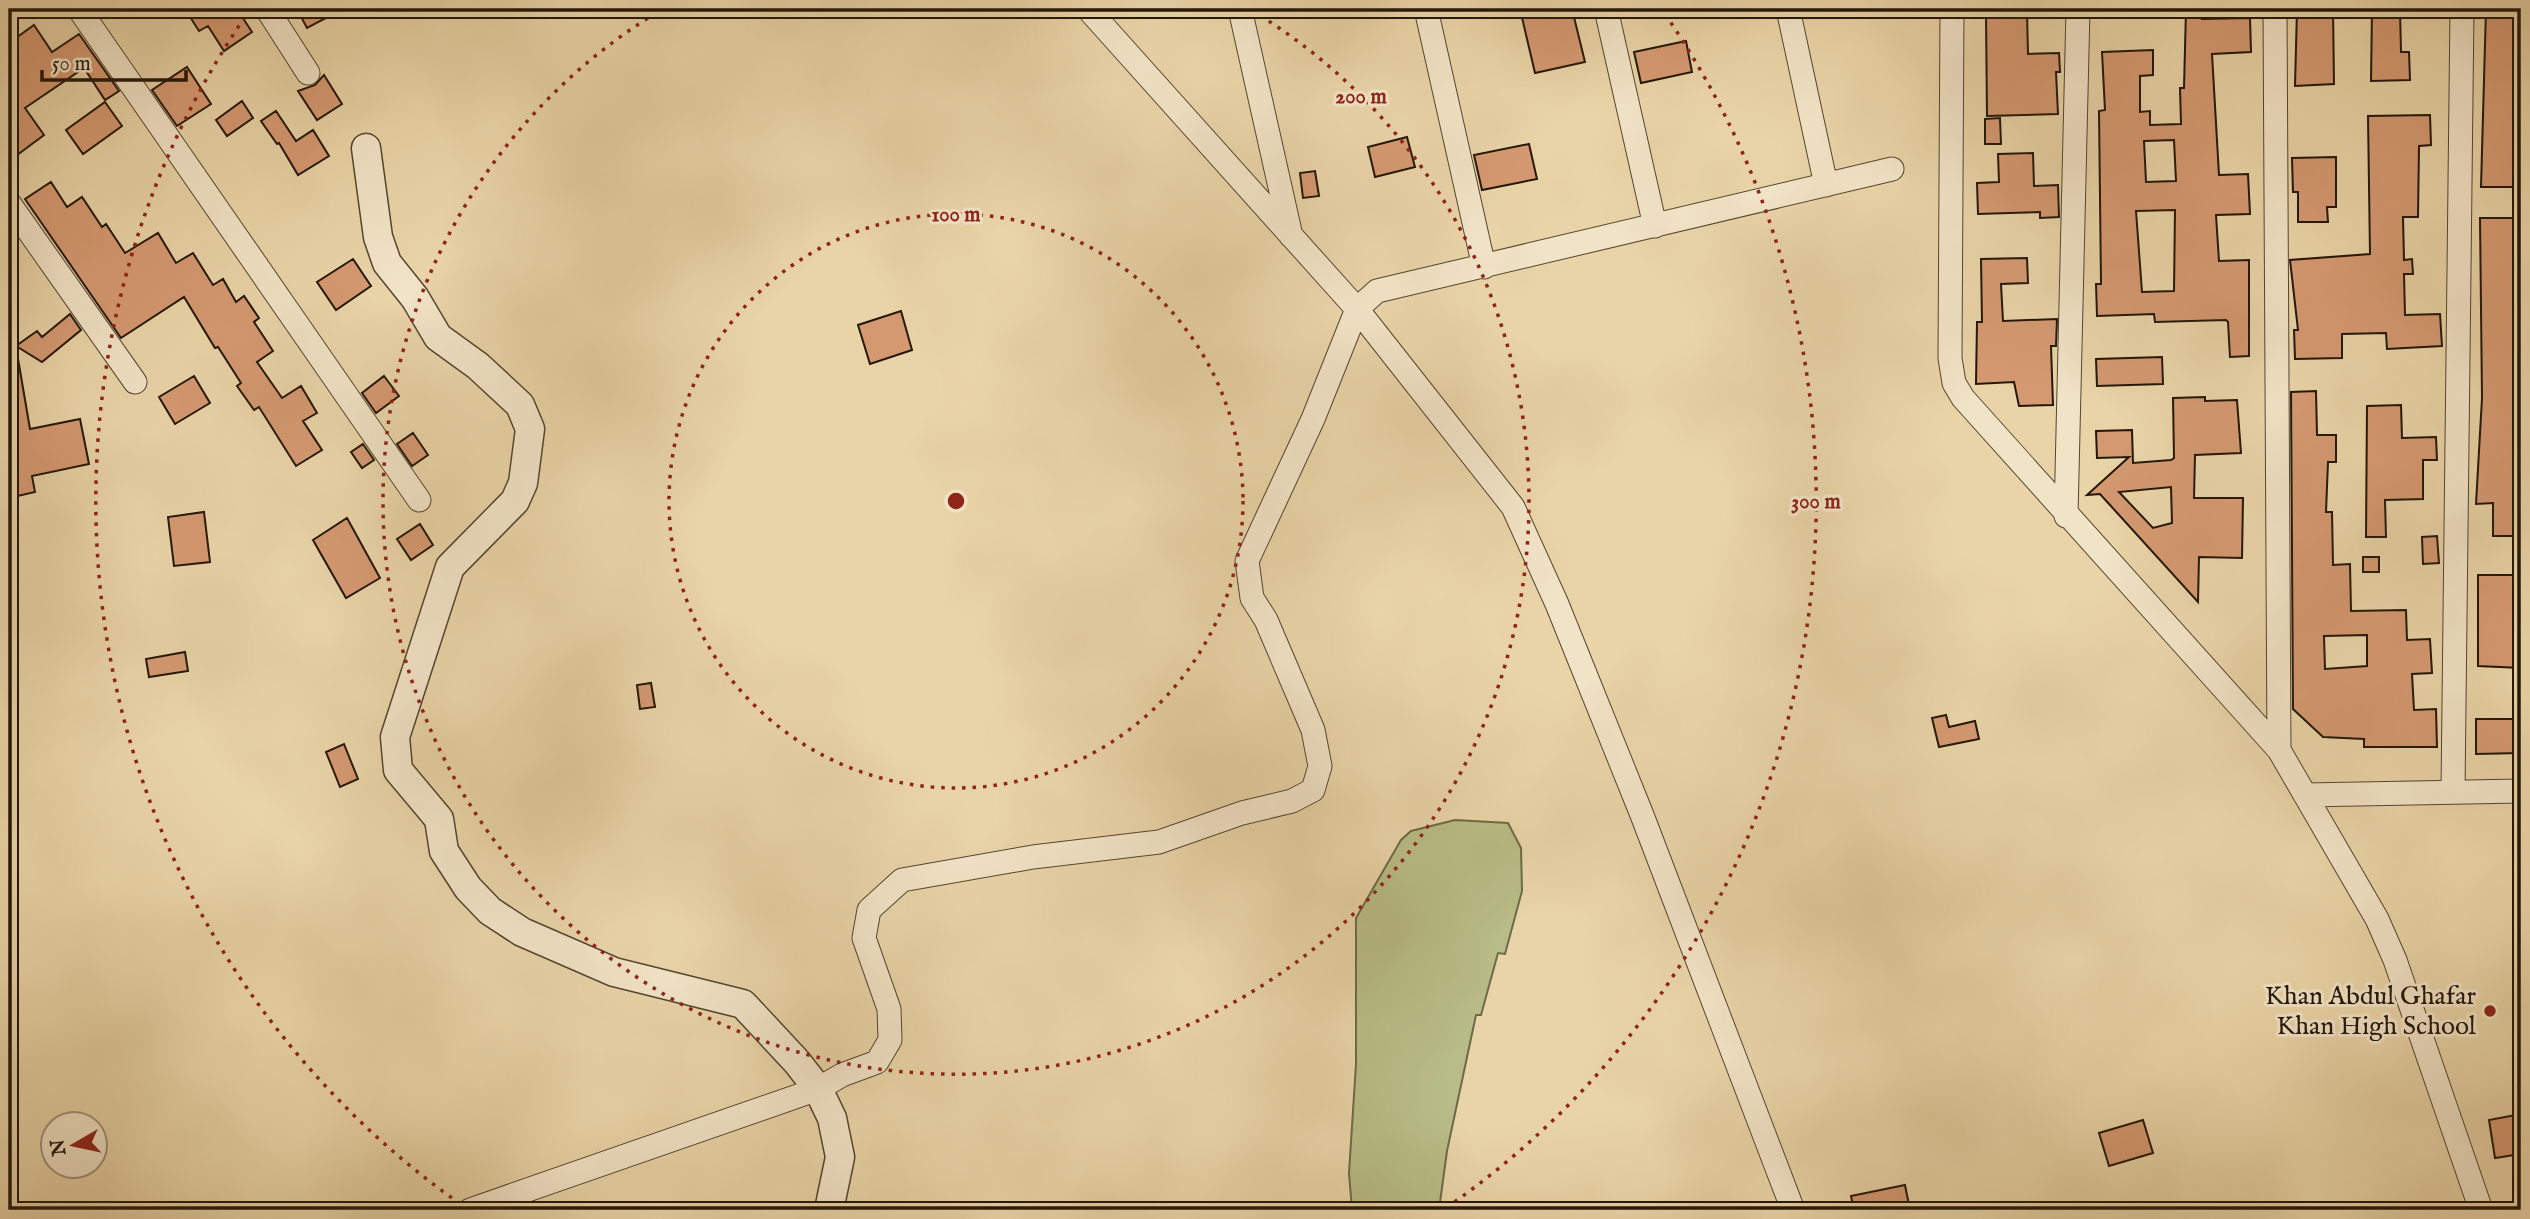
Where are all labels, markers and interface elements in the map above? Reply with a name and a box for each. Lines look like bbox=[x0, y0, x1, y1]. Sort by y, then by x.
scale bar bbox=[42, 38, 186, 82]
text: 50 m bbox=[52, 51, 91, 78]
text: 200 m bbox=[1335, 84, 1387, 111]
text: 100 m bbox=[931, 202, 981, 229]
centre of rings bbox=[944, 489, 968, 513]
text: 300 m bbox=[1791, 489, 1841, 516]
place label: Khan Abdul Ghafar Khan High School bbox=[2265, 980, 2477, 1043]
marker: Khan Abdul Ghafar Khan High School bbox=[2482, 1003, 2498, 1019]
north arrow bbox=[38, 1110, 108, 1180]
text: N bbox=[46, 1137, 72, 1158]

